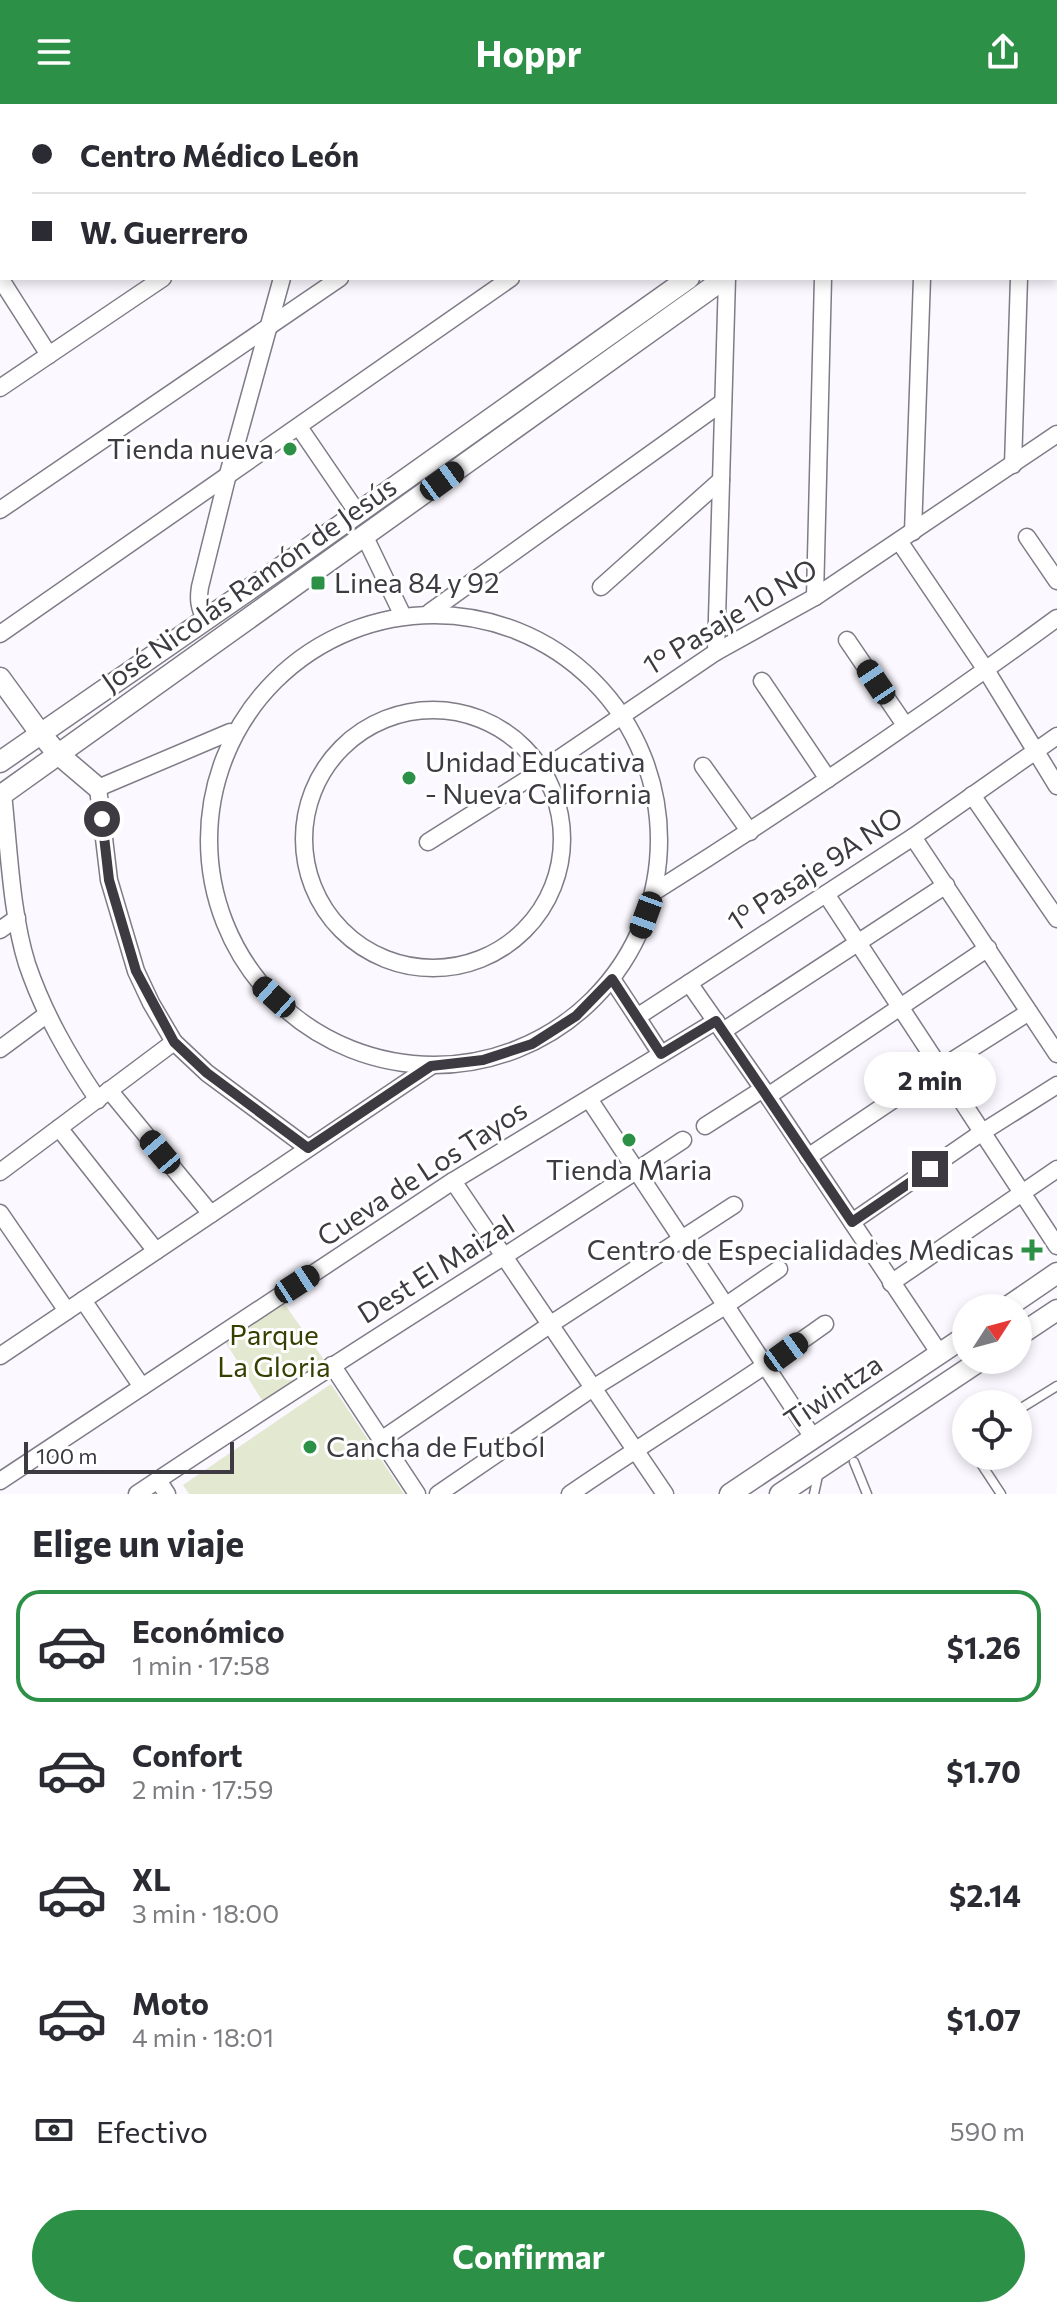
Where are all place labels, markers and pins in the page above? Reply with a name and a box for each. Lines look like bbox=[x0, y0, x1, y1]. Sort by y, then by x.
place label: Tienda nueva bbox=[107, 431, 274, 465]
marker: Tienda nueva bbox=[281, 440, 299, 458]
place label: Linea 84 y 92 bbox=[334, 565, 500, 599]
marker: Linea 84 y 92 bbox=[309, 574, 327, 592]
place label: Unidad Educativa - Nueva California bbox=[425, 744, 652, 810]
marker: Unidad Educativa - Nueva California bbox=[400, 769, 418, 787]
marker: Tienda Maria bbox=[620, 1131, 638, 1149]
place label: Tienda Maria bbox=[546, 1152, 712, 1186]
place label: Centro de Especialidades Medicas bbox=[587, 1232, 1014, 1266]
marker: Centro de Especialidades Medicas bbox=[1021, 1239, 1043, 1261]
place label: Cancha de Futbol bbox=[326, 1429, 545, 1463]
marker: Cancha de Futbol bbox=[301, 1438, 319, 1456]

